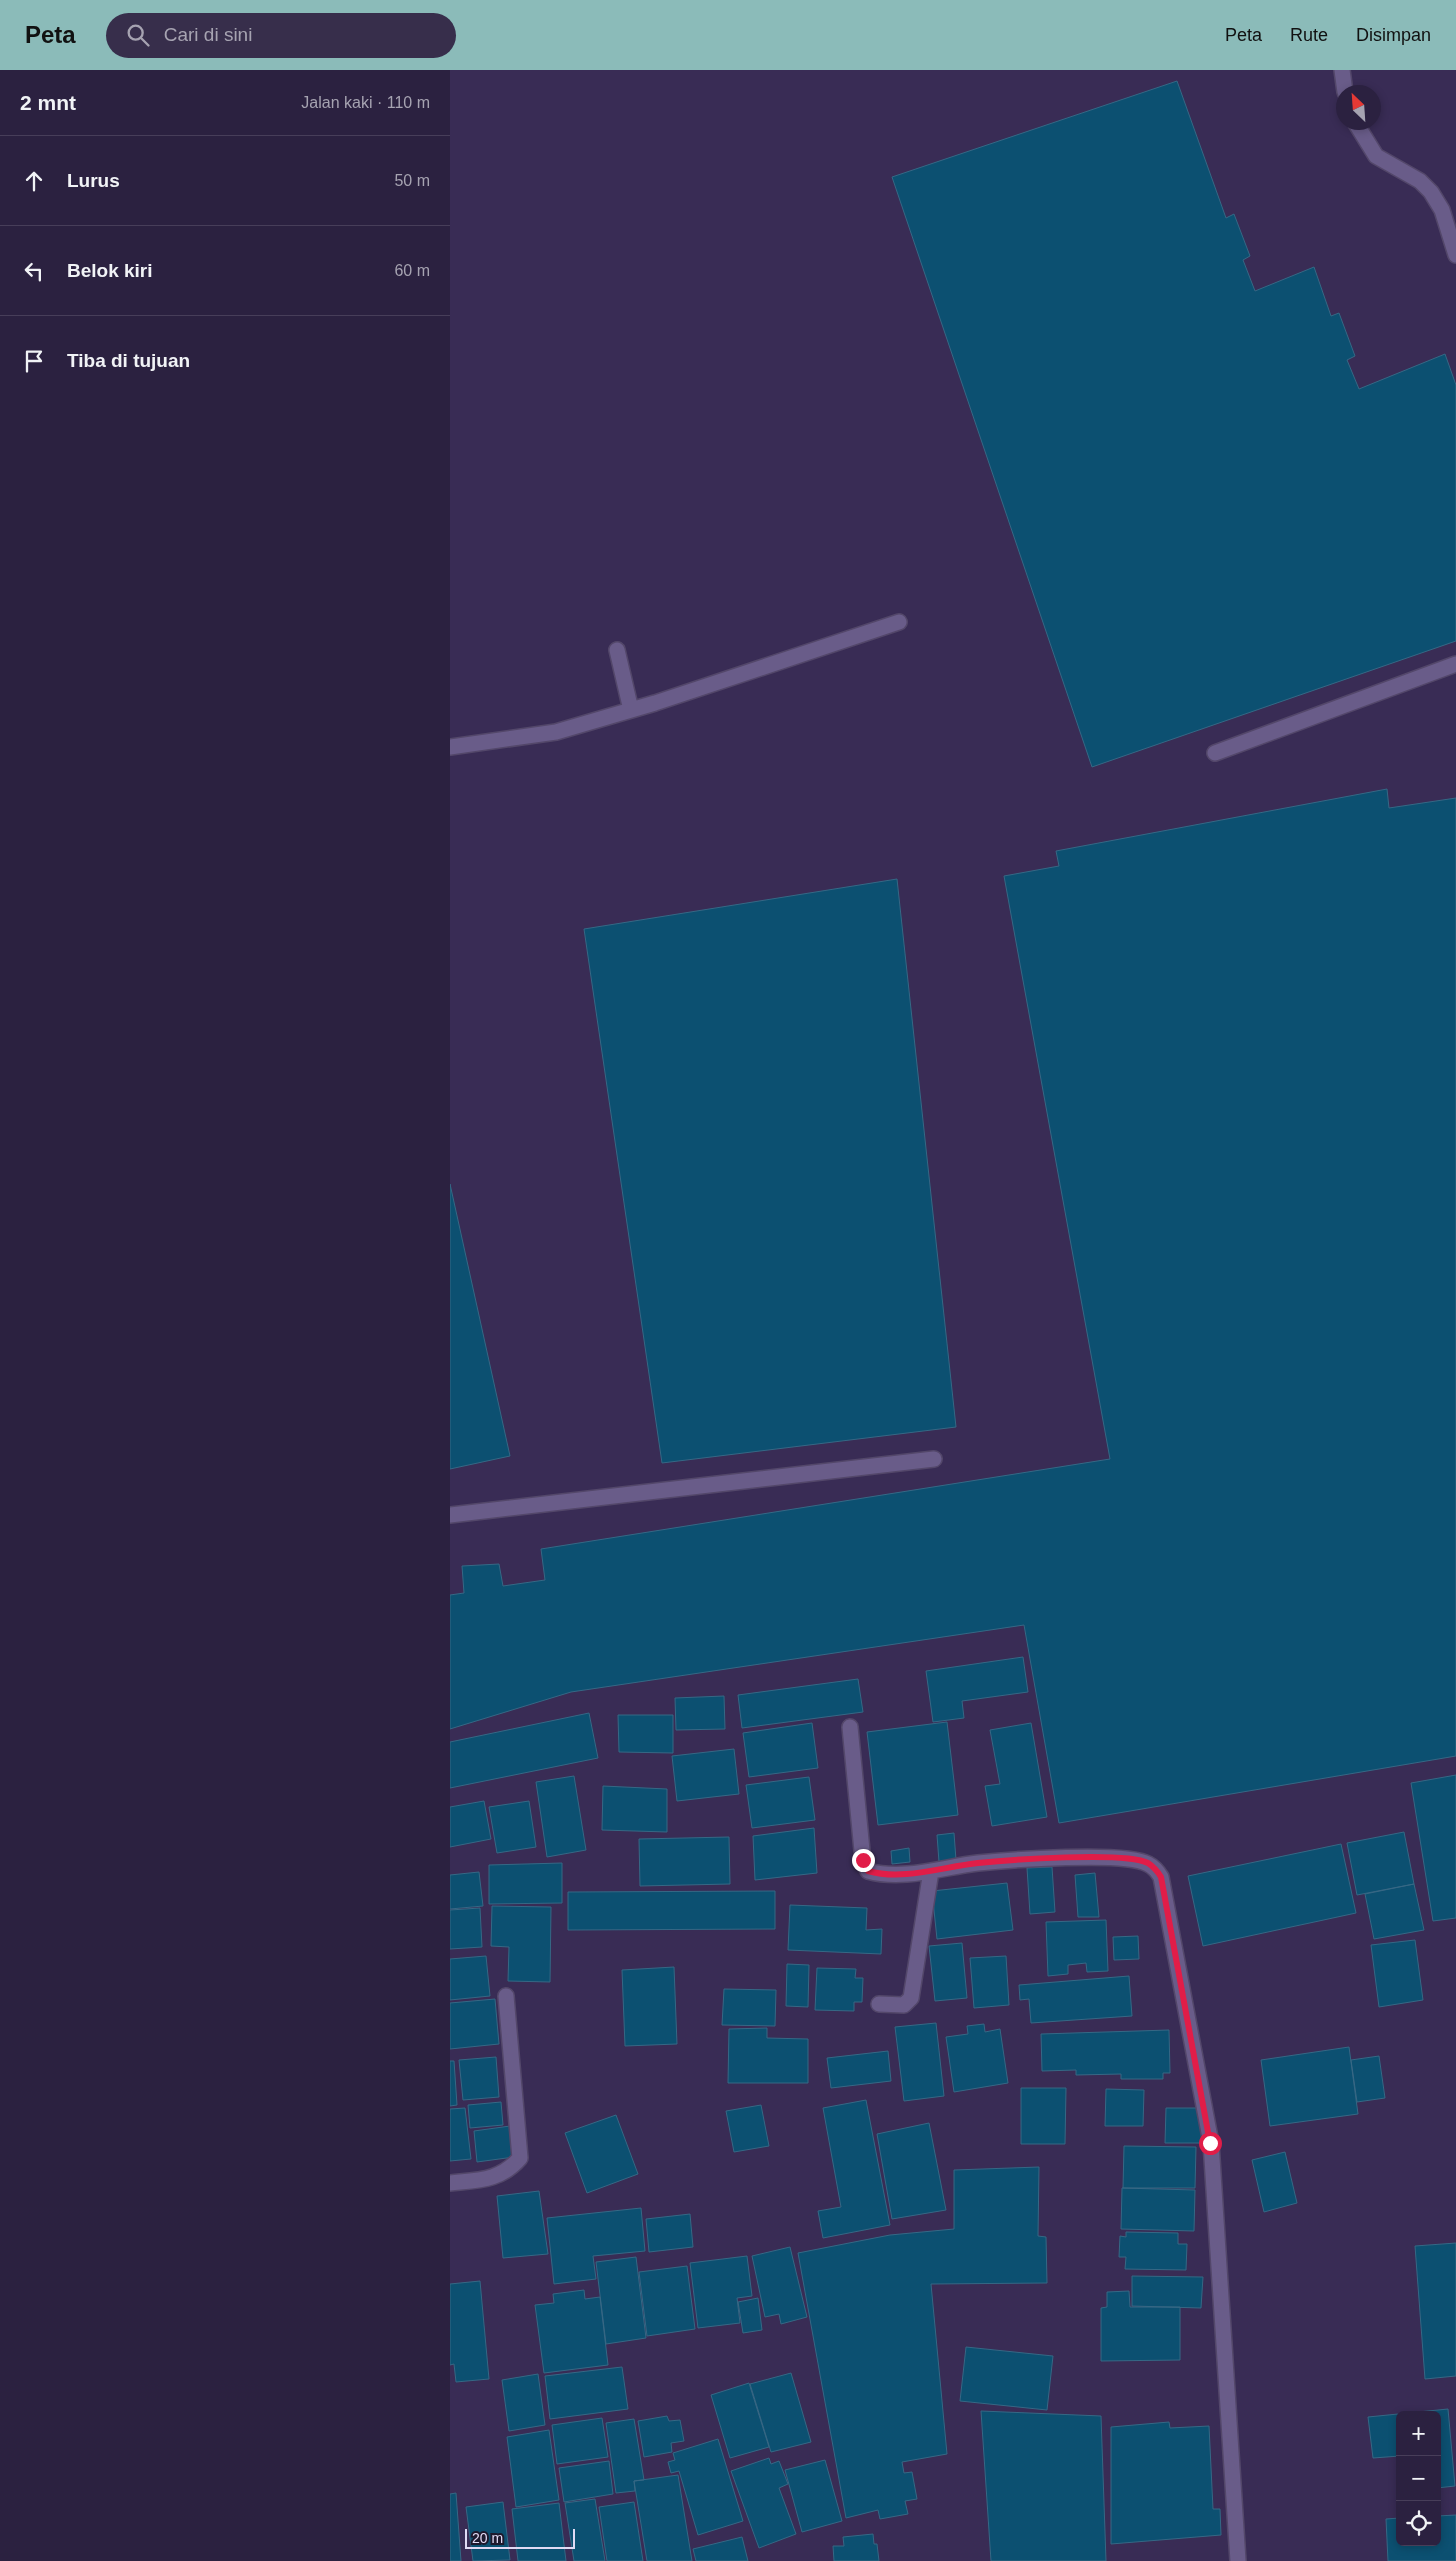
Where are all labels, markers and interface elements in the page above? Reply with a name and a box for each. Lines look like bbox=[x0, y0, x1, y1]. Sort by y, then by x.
search box bbox=[106, 13, 456, 58]
text: Peta bbox=[25, 21, 76, 48]
icon: search bbox=[124, 21, 152, 49]
text: Cari di sini bbox=[164, 24, 252, 45]
text: Peta bbox=[1225, 25, 1262, 45]
text: Rute bbox=[1290, 25, 1328, 45]
text: Disimpan bbox=[1356, 25, 1431, 45]
north arrow bbox=[1336, 85, 1381, 130]
text: 2 mnt bbox=[20, 91, 76, 114]
text: Jalan kaki · 110 m bbox=[301, 94, 430, 111]
icon: ahead bbox=[20, 167, 48, 195]
text: Lurus bbox=[67, 170, 120, 191]
text: 50 m bbox=[394, 172, 430, 189]
icon: left bbox=[20, 257, 48, 285]
text: Belok kiri bbox=[67, 260, 153, 281]
text: 60 m bbox=[394, 262, 430, 279]
icon: arrive bbox=[20, 347, 48, 375]
text: Tiba di tujuan bbox=[67, 350, 190, 371]
route end bbox=[852, 1849, 875, 1872]
route start bbox=[1199, 2132, 1222, 2155]
map controls bbox=[1396, 2411, 1441, 2546]
button: + bbox=[1396, 2411, 1441, 2456]
button: − bbox=[1396, 2456, 1441, 2501]
button: locate bbox=[1396, 2501, 1441, 2546]
scale bar bbox=[465, 2526, 575, 2549]
text: 20 m bbox=[472, 2530, 503, 2546]

